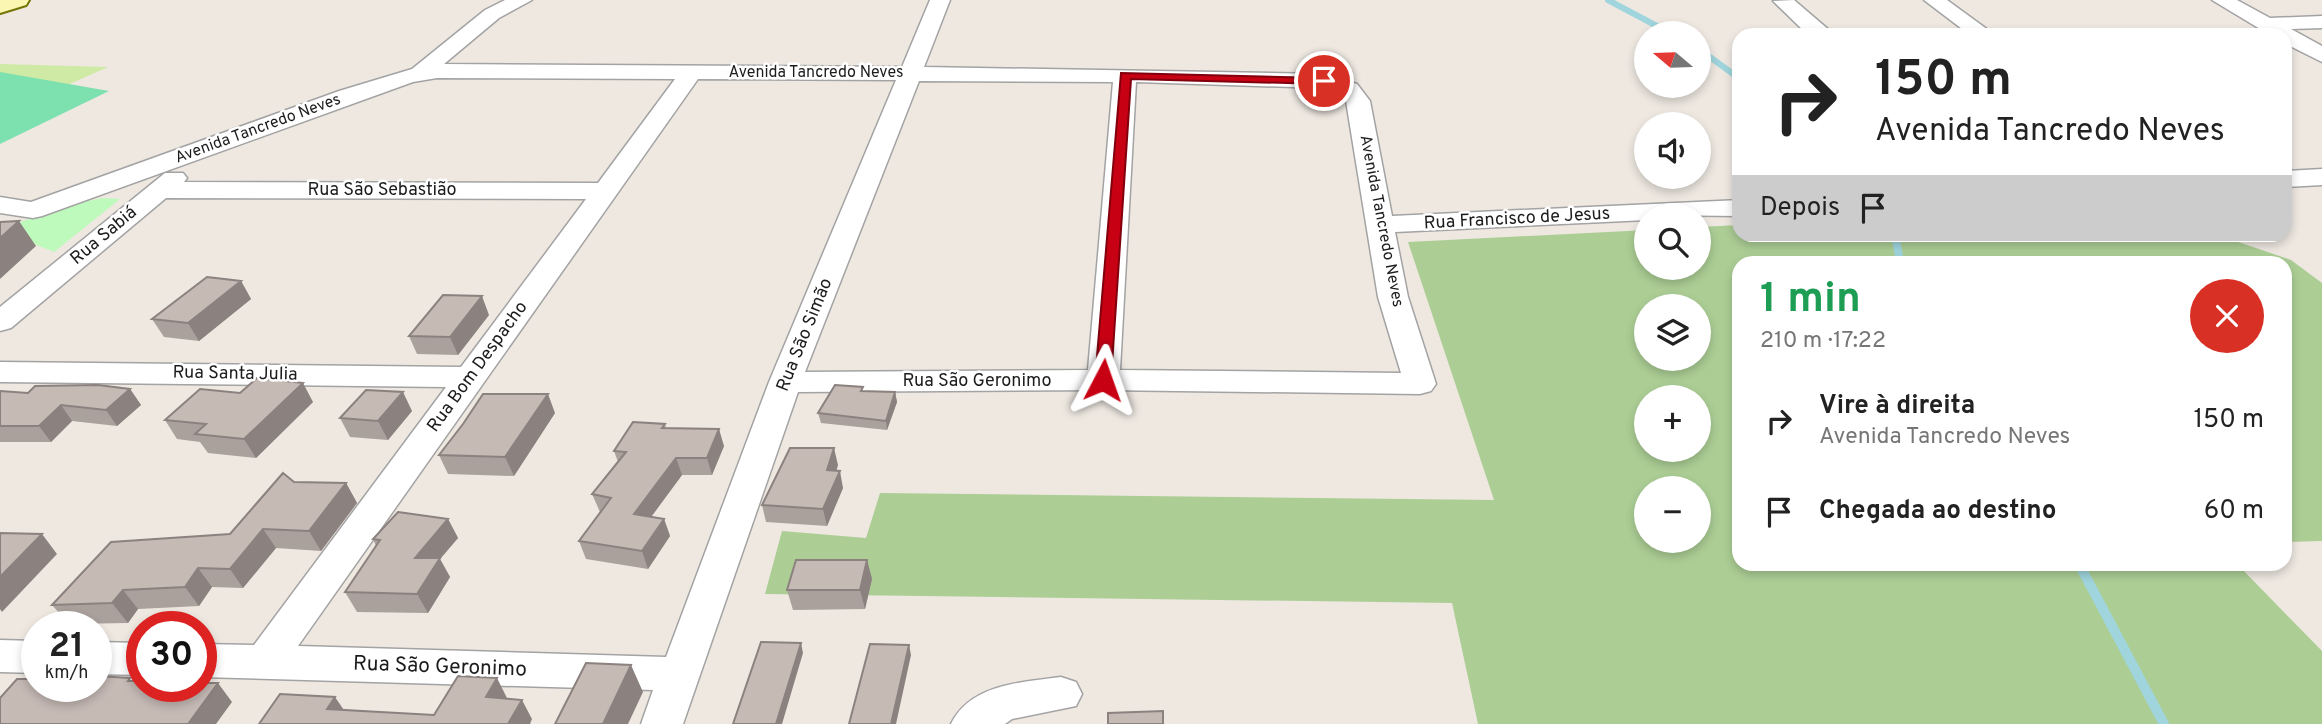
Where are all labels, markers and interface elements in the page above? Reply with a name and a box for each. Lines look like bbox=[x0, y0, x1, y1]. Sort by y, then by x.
north arrow bbox=[1634, 21, 1712, 98]
map controls bbox=[1634, 21, 1711, 553]
pin bbox=[1294, 51, 1354, 111]
text: 150 m bbox=[1875, 51, 2012, 113]
icon: right bbox=[1760, 56, 1851, 147]
icon: arrive bbox=[1305, 62, 1343, 100]
street label: Avenida Tancredo Neves bbox=[729, 63, 903, 83]
street label: Avenida Tancredo Neves bbox=[172, 90, 344, 168]
button: sound bbox=[1634, 112, 1711, 189]
text: Avenida Tancredo Neves bbox=[1875, 112, 2225, 152]
street label: Avenida Tancredo Neves bbox=[1355, 133, 1407, 309]
street label: Rua São Sebastião bbox=[308, 179, 456, 202]
icon: arrive bbox=[1854, 189, 1892, 227]
text: Depois bbox=[1760, 192, 1840, 225]
street label: Rua Sabiá bbox=[66, 201, 142, 271]
street label: Rua Francisco de Jesus bbox=[1423, 203, 1611, 235]
button: search bbox=[1634, 203, 1711, 280]
text: 1 min bbox=[1760, 274, 1861, 327]
street label: Rua São Simão bbox=[772, 275, 838, 395]
button: close bbox=[2190, 279, 2264, 353]
button: layers bbox=[1634, 294, 1711, 371]
street label: Rua Bom Despacho bbox=[423, 297, 533, 437]
text: 210 m · 17:22 bbox=[1760, 327, 1886, 356]
position arrow bbox=[1066, 343, 1140, 417]
street label: Rua Santa Julia bbox=[172, 361, 298, 387]
street label: Rua São Geronimo bbox=[902, 370, 1052, 393]
button: + bbox=[1634, 385, 1711, 462]
text: Vire à direita bbox=[1819, 390, 1975, 423]
icon: right bbox=[1760, 402, 1798, 440]
text: 150 m bbox=[2193, 404, 2264, 437]
text: Avenida Tancredo Neves bbox=[1819, 423, 2070, 452]
button: − bbox=[1634, 476, 1711, 553]
icon: arrive bbox=[1760, 493, 1798, 531]
text: Chegada ao destino bbox=[1819, 495, 2056, 528]
text: 60 m bbox=[2204, 495, 2264, 528]
speed limit sign: 30 bbox=[126, 611, 217, 702]
text: 21 bbox=[49, 625, 84, 669]
street label: Rua São Geronimo bbox=[353, 650, 527, 684]
text: km/h bbox=[45, 662, 88, 685]

